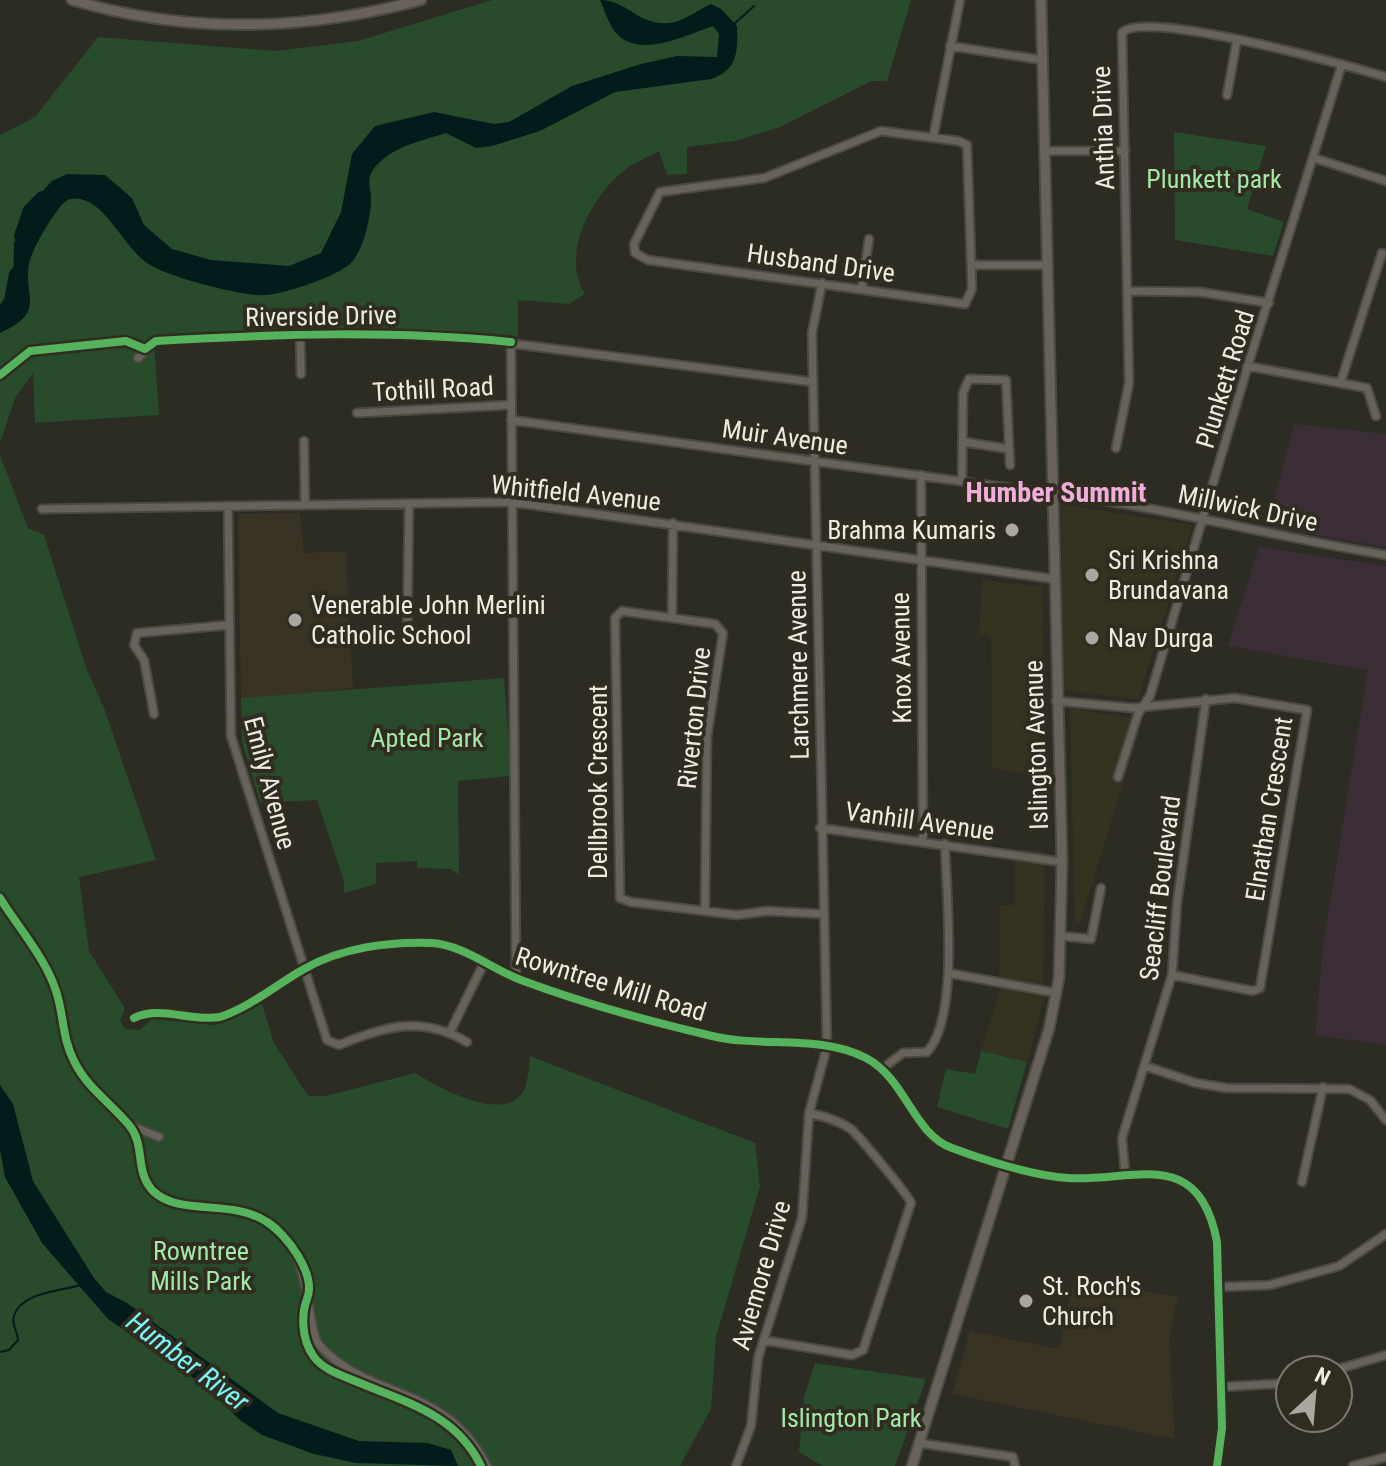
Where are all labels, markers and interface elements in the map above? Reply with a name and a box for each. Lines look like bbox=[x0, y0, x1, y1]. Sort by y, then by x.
street label: Anthia Drive bbox=[1086, 65, 1120, 191]
park label: Plunkett park bbox=[1146, 164, 1282, 194]
street label: Husband Drive bbox=[745, 238, 897, 288]
street label: Riverside Drive bbox=[245, 300, 397, 332]
street label: Plunkett Road bbox=[1190, 306, 1260, 452]
street label: Tothill Road bbox=[371, 371, 495, 407]
street label: Muir Avenue bbox=[720, 413, 850, 461]
street label: Whitfield Avenue bbox=[490, 469, 662, 517]
district label: Humber Summit bbox=[966, 476, 1146, 509]
street label: Millwick Drive bbox=[1175, 479, 1321, 537]
place label: Brahma Kumaris bbox=[827, 515, 996, 545]
marker: Brahma Kumaris bbox=[1003, 521, 1021, 539]
place label: Sri Krishna Brundavana bbox=[1108, 545, 1229, 605]
marker: Sri Krishna Brundavana bbox=[1083, 566, 1101, 584]
street label: Larchmere Avenue bbox=[781, 570, 815, 760]
place label: Venerable John Merlini Catholic School bbox=[311, 590, 546, 650]
street label: Knox Avenue bbox=[885, 592, 917, 724]
marker: Venerable John Merlini Catholic School bbox=[286, 611, 304, 629]
place label: Nav Durga bbox=[1108, 623, 1214, 653]
marker: Nav Durga bbox=[1083, 629, 1101, 647]
street label: Riverton Drive bbox=[672, 646, 716, 790]
street label: Islington Avenue bbox=[1018, 660, 1054, 830]
street label: Dellbrook Crescent bbox=[583, 685, 613, 879]
street label: Emily Avenue bbox=[238, 713, 302, 853]
street label: Elnathan Crescent bbox=[1240, 715, 1298, 903]
park label: Apted Park bbox=[371, 723, 484, 753]
street label: Seacliff Boulevard bbox=[1134, 794, 1186, 982]
street label: Vanhill Avenue bbox=[843, 796, 997, 846]
street label: Rowntree Mill Road bbox=[512, 941, 710, 1027]
street label: Aviemore Drive bbox=[725, 1197, 797, 1353]
park label: Rowntree Mills Park bbox=[150, 1236, 252, 1296]
place label: St. Roch's Church bbox=[1042, 1271, 1141, 1331]
marker: St. Roch's Church bbox=[1017, 1292, 1035, 1310]
water label: Humber River bbox=[120, 1305, 256, 1418]
north arrow bbox=[1274, 1354, 1354, 1434]
text: N bbox=[1311, 1362, 1334, 1391]
park label: Islington Park bbox=[780, 1403, 922, 1433]

